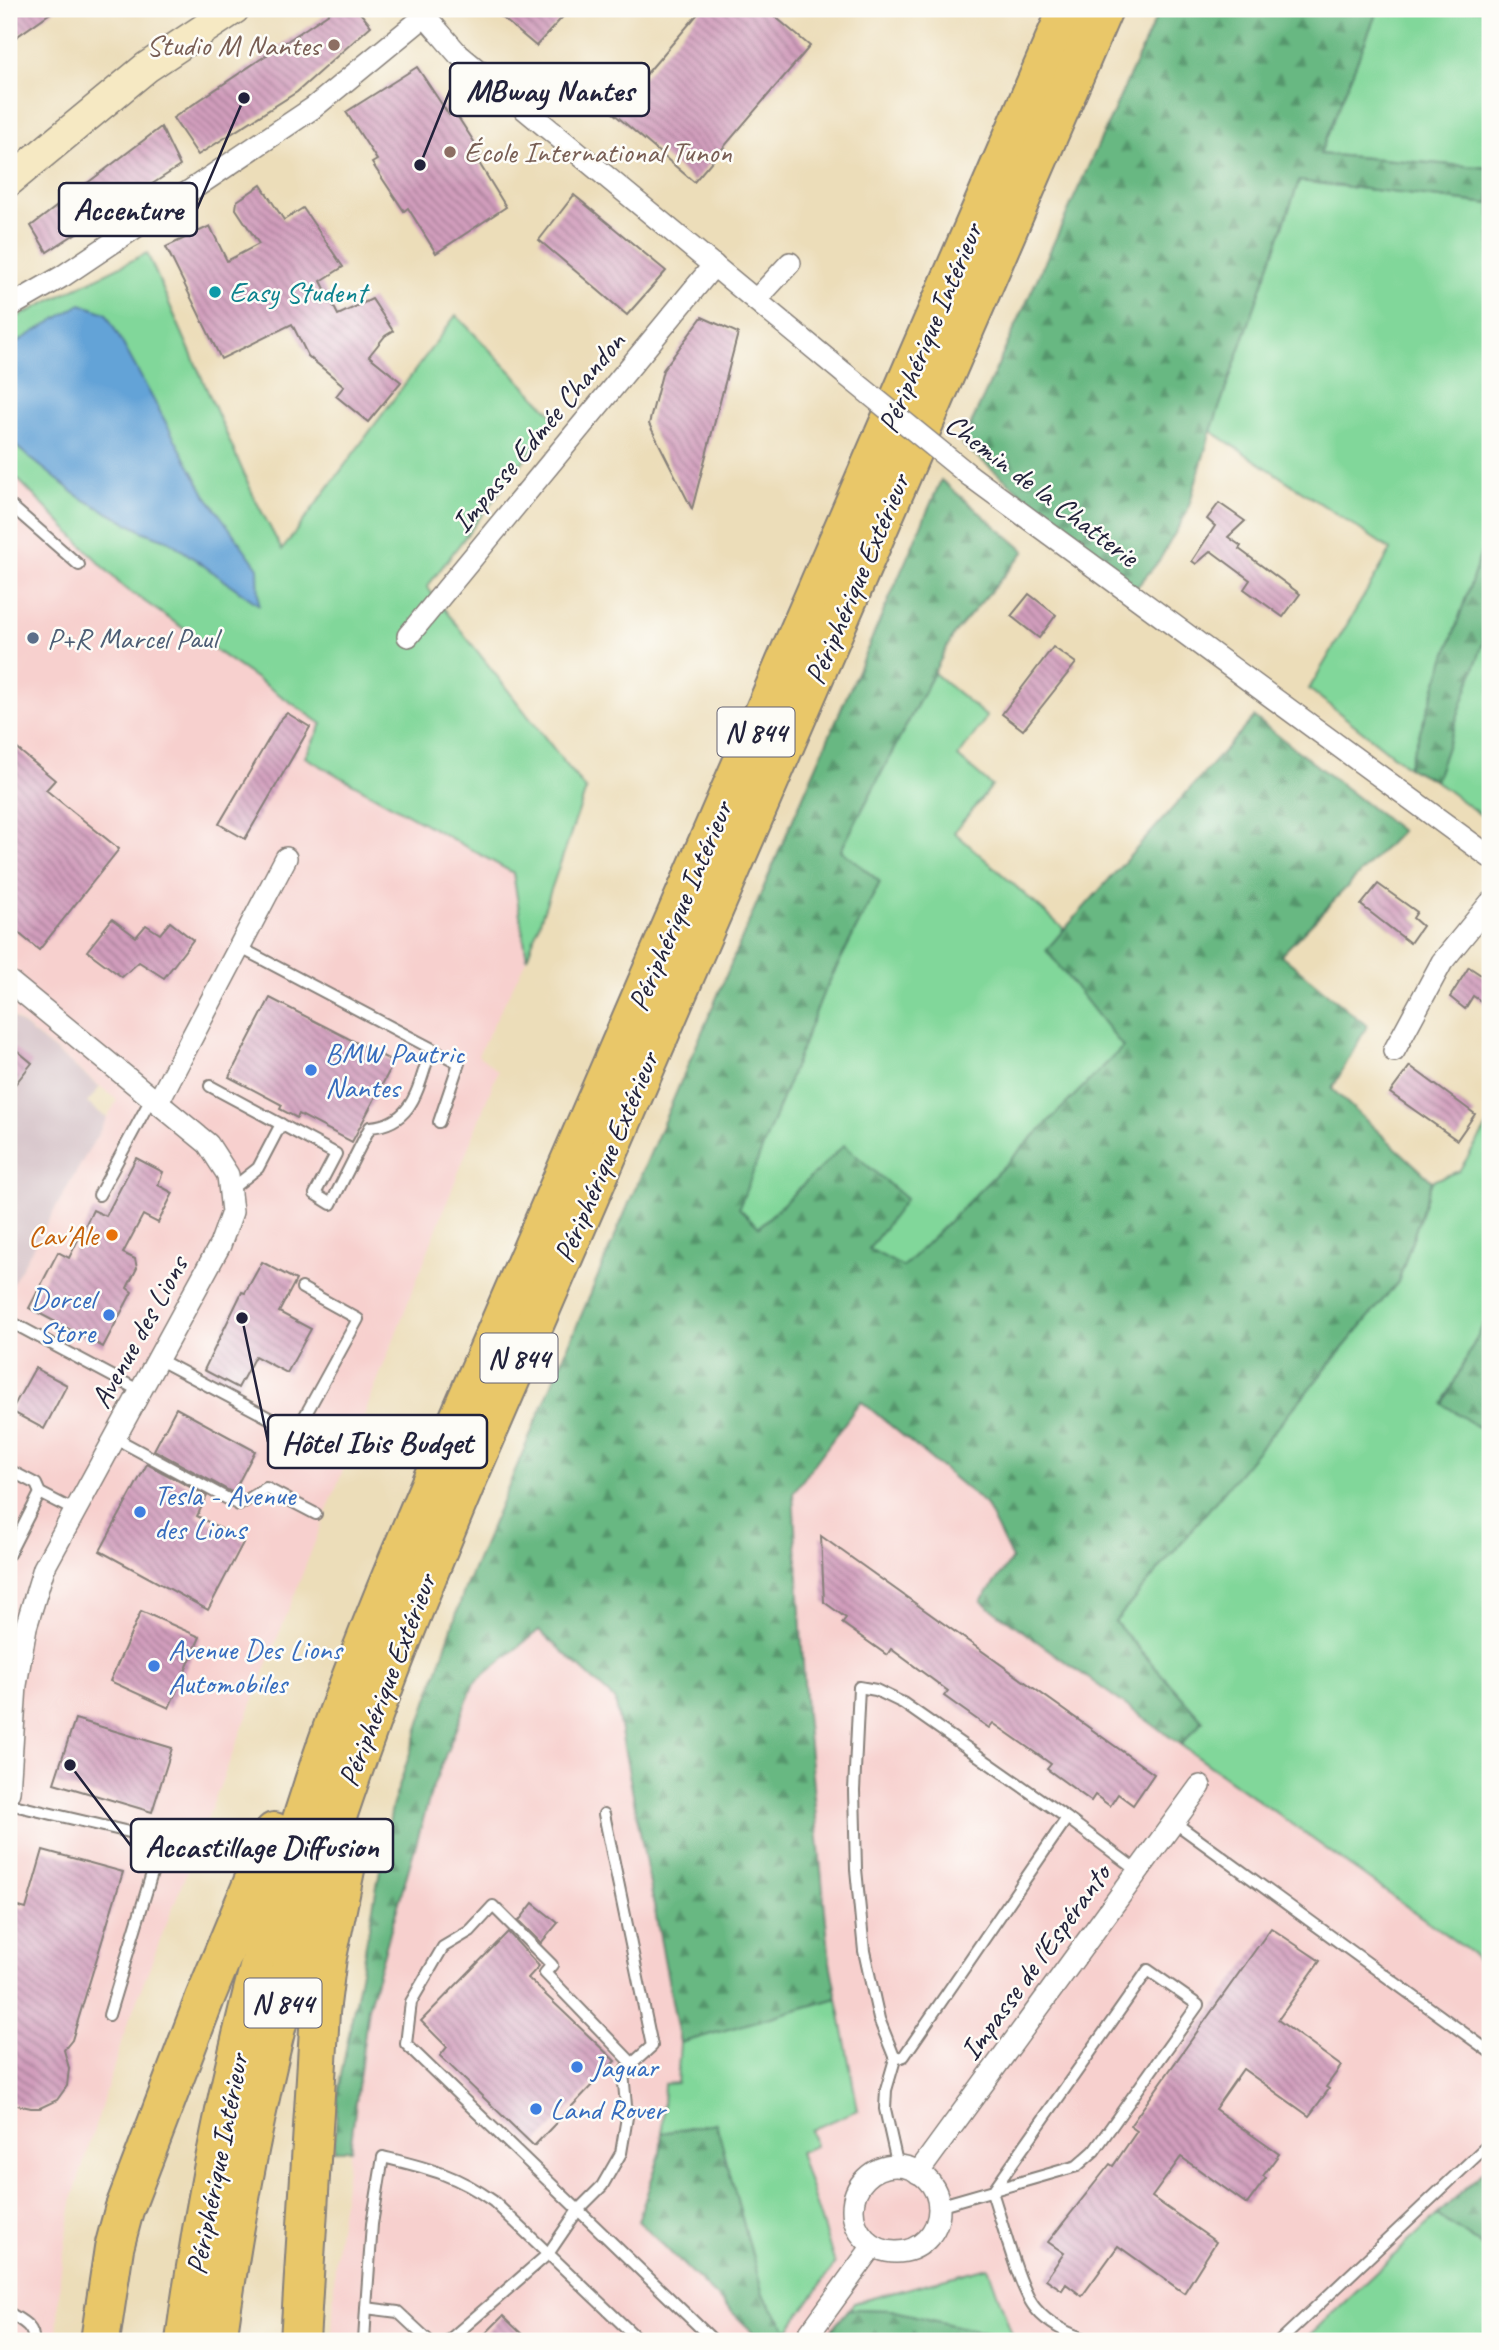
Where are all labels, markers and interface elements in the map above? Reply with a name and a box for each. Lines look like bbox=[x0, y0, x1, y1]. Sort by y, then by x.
place label: Studio M Nantes bbox=[146, 26, 323, 64]
marker: Studio M Nantes bbox=[326, 37, 342, 53]
callout: MBway Nantes bbox=[450, 63, 649, 116]
text: MBway Nantes bbox=[466, 70, 638, 111]
place label: École International Tunon bbox=[464, 133, 732, 171]
marker: École International Tunon bbox=[442, 144, 458, 160]
callout: Accenture bbox=[59, 183, 197, 236]
text: Accenture bbox=[73, 189, 185, 230]
street label: Périphérique Intérieur bbox=[869, 215, 992, 439]
place label: Easy Student bbox=[229, 273, 370, 311]
marker: Easy Student bbox=[207, 284, 223, 300]
street label: Impasse Edmée Chandon bbox=[443, 322, 634, 541]
street label: Chemin de la Chatterie bbox=[938, 405, 1148, 576]
street label: Périphérique Extérieur bbox=[796, 466, 919, 690]
place label: P+R Marcel Paul bbox=[47, 619, 222, 657]
marker: P+R Marcel Paul bbox=[25, 630, 41, 646]
road number: N 844 bbox=[718, 708, 794, 756]
street label: Périphérique Intérieur bbox=[619, 793, 742, 1017]
place label: BMW Pautric Nantes bbox=[325, 1034, 465, 1106]
street label: Périphérique Extérieur bbox=[545, 1044, 668, 1268]
marker: BMW Pautric Nantes bbox=[303, 1062, 319, 1078]
place label: Cav'Ale bbox=[28, 1216, 100, 1254]
marker: Cav'Ale bbox=[104, 1227, 120, 1243]
street label: Avenue des Lions bbox=[82, 1247, 198, 1415]
place label: Dorcel Store bbox=[31, 1279, 100, 1351]
marker: Dorcel Store bbox=[101, 1307, 117, 1323]
road number: N 844 bbox=[480, 1334, 558, 1382]
callout: Hôtel Ibis Budget bbox=[268, 1415, 487, 1468]
text: Hôtel Ibis Budget bbox=[281, 1422, 476, 1463]
place label: Tesla - Avenue des Lions bbox=[154, 1476, 298, 1548]
marker: Tesla - Avenue des Lions bbox=[132, 1504, 148, 1520]
street label: Périphérique Extérieur bbox=[329, 1566, 446, 1792]
place label: Avenue Des Lions Automobiles bbox=[168, 1630, 345, 1702]
marker: Avenue Des Lions Automobiles bbox=[146, 1658, 162, 1674]
callout: Accastillage Diffusion bbox=[131, 1819, 393, 1872]
text: Accastillage Diffusion bbox=[145, 1826, 380, 1867]
street label: Impasse de l'Espéranto bbox=[951, 1854, 1121, 2067]
road number: N 844 bbox=[244, 1979, 322, 2028]
street label: Périphérique Intérieur bbox=[177, 2048, 257, 2278]
place label: Jaguar bbox=[589, 2048, 660, 2086]
marker: Jaguar bbox=[569, 2059, 585, 2075]
place label: Land Rover bbox=[550, 2090, 668, 2128]
marker: Land Rover bbox=[528, 2101, 544, 2117]

